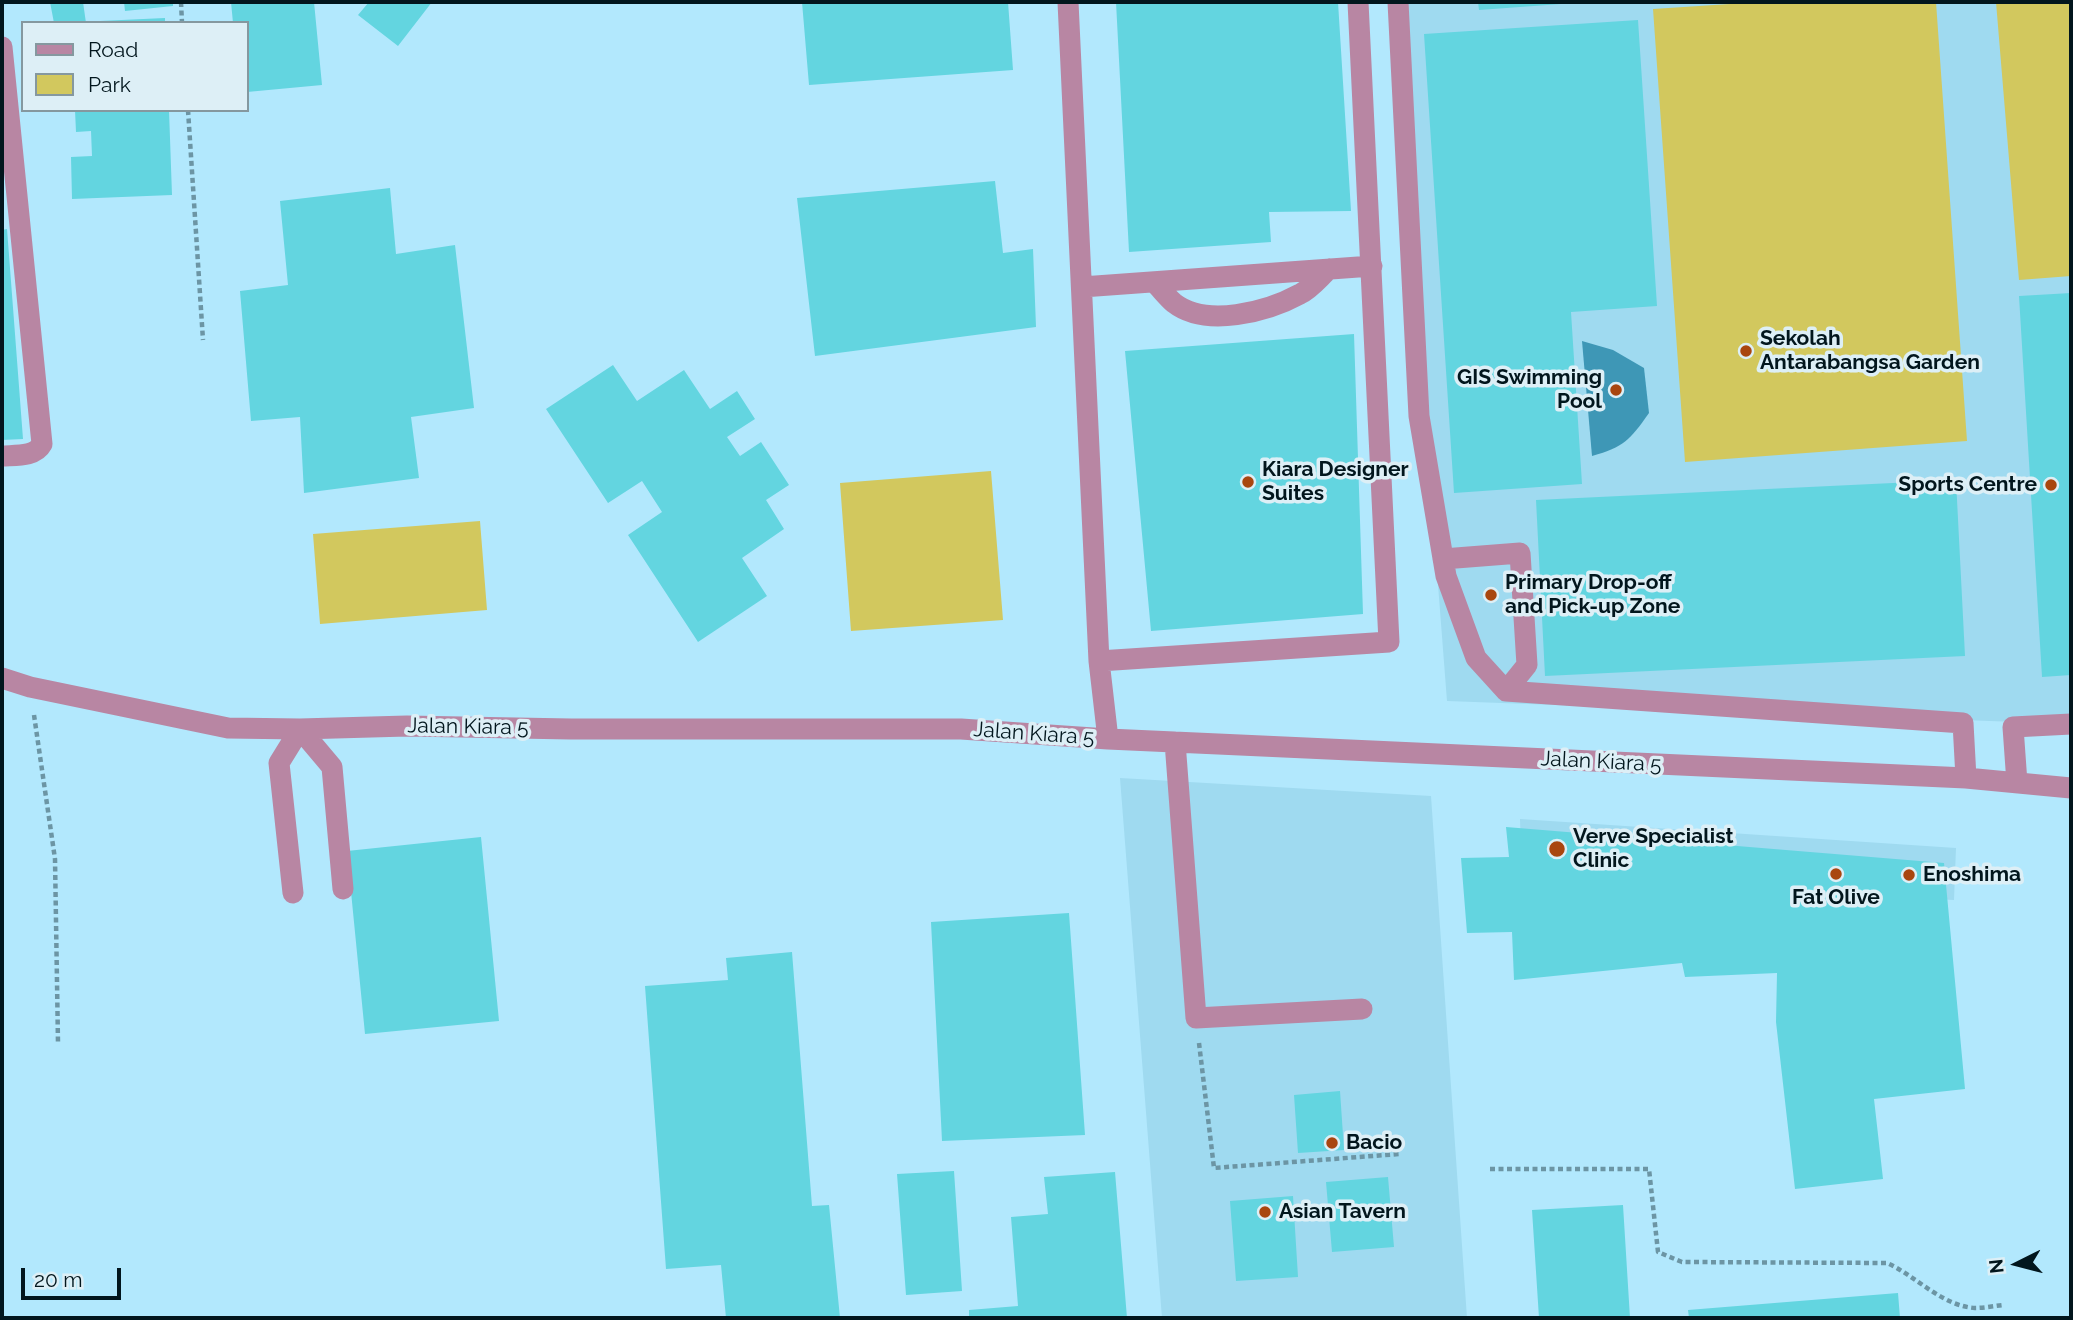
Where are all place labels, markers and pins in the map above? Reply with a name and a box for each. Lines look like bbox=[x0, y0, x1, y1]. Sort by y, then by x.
place label: Sekolah Antarabangsa Garden bbox=[1760, 326, 1980, 376]
marker: Sekolah Antarabangsa Garden bbox=[1738, 343, 1754, 359]
place label: GIS Swimming Pool bbox=[1457, 365, 1602, 415]
marker: GIS Swimming Pool bbox=[1608, 382, 1624, 398]
place label: Kiara Designer Suites bbox=[1262, 457, 1409, 507]
place label: Sports Centre bbox=[1898, 472, 2037, 498]
marker: Kiara Designer Suites bbox=[1240, 474, 1256, 490]
marker: Sports Centre bbox=[2043, 477, 2059, 493]
place label: Primary Drop-off and Pick-up Zone bbox=[1505, 570, 1680, 620]
marker: Primary Drop-off and Pick-up Zone bbox=[1483, 587, 1499, 603]
place label: Verve Specialist Clinic bbox=[1573, 824, 1734, 874]
marker: Verve Specialist Clinic bbox=[1547, 839, 1567, 859]
place label: Enoshima bbox=[1923, 862, 2021, 888]
marker: Fat Olive bbox=[1828, 866, 1844, 882]
marker: Enoshima bbox=[1901, 867, 1917, 883]
place label: Fat Olive bbox=[1792, 885, 1880, 911]
place label: Bacio bbox=[1346, 1130, 1402, 1156]
marker: Bacio bbox=[1324, 1135, 1340, 1151]
place label: Asian Tavern bbox=[1279, 1199, 1406, 1225]
marker: Asian Tavern bbox=[1257, 1204, 1273, 1220]

